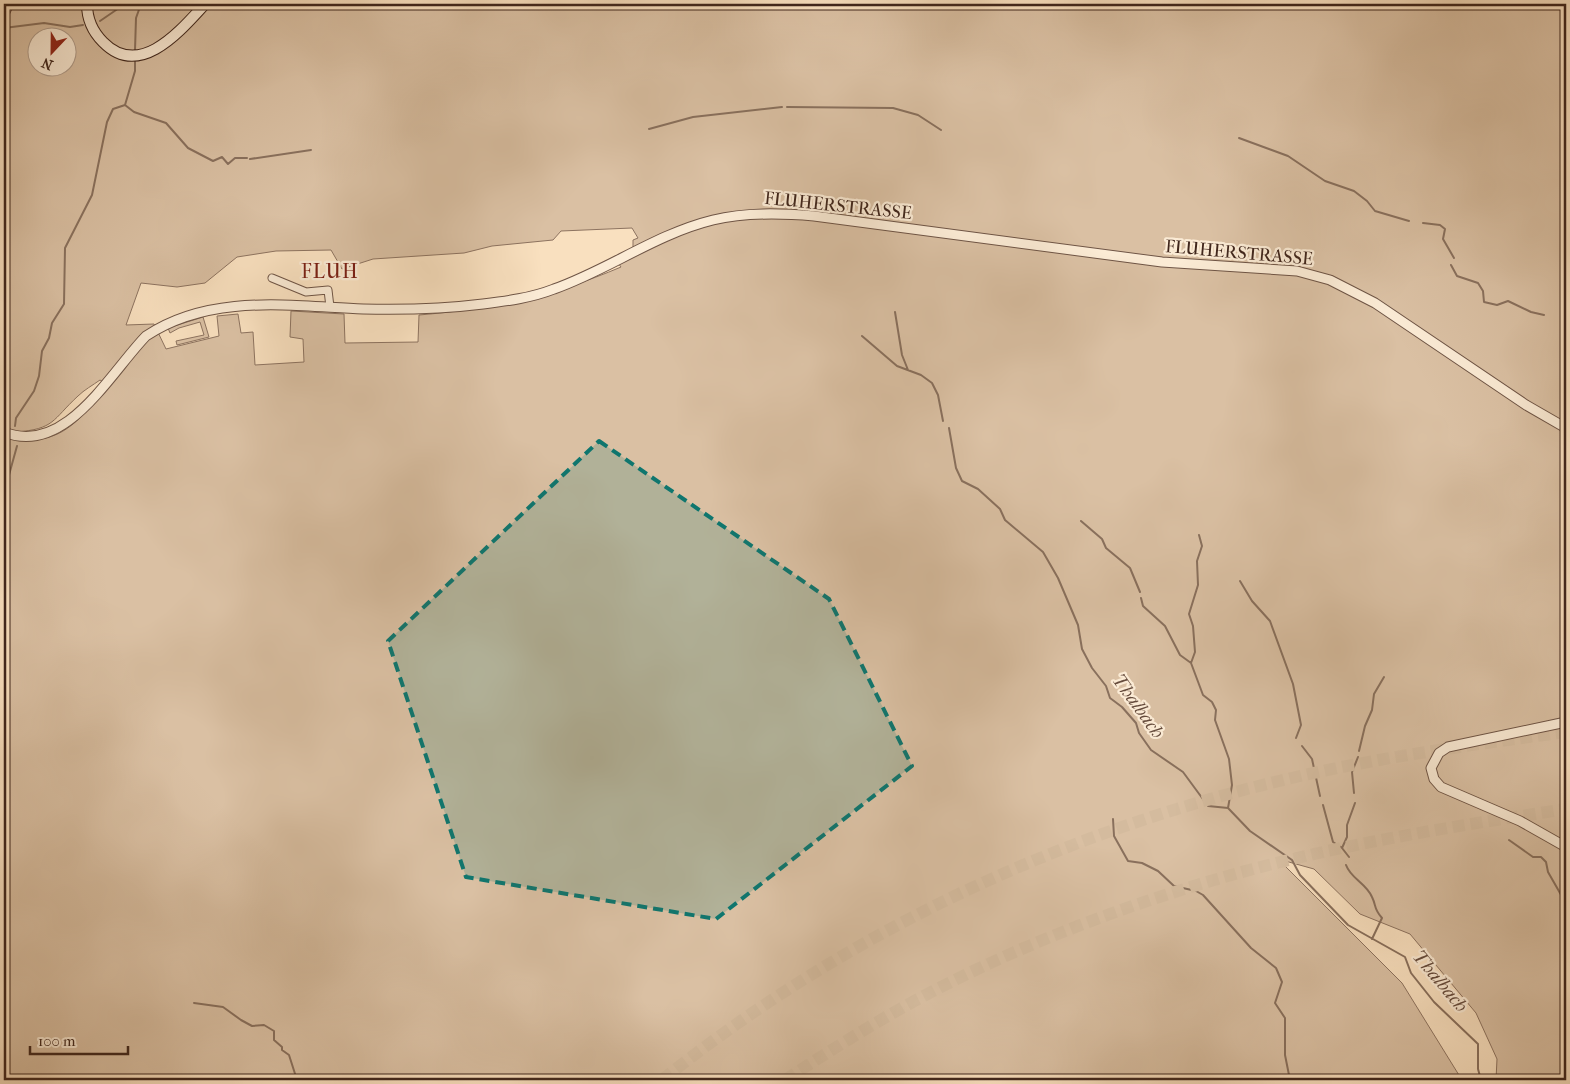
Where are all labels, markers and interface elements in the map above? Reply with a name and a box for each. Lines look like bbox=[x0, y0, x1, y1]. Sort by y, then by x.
north arrow bbox=[28, 28, 78, 78]
text: N bbox=[39, 54, 55, 73]
street label: FLUHERSTRASSE bbox=[763, 188, 913, 224]
street label: FLUHERSTRASSE bbox=[1164, 236, 1314, 270]
district label: FLUH bbox=[301, 260, 359, 283]
water label: Thalbach bbox=[1107, 669, 1169, 743]
water label: Thalbach bbox=[1408, 945, 1472, 1017]
scale bar bbox=[30, 1024, 128, 1056]
text: 100 m bbox=[38, 1032, 76, 1050]

